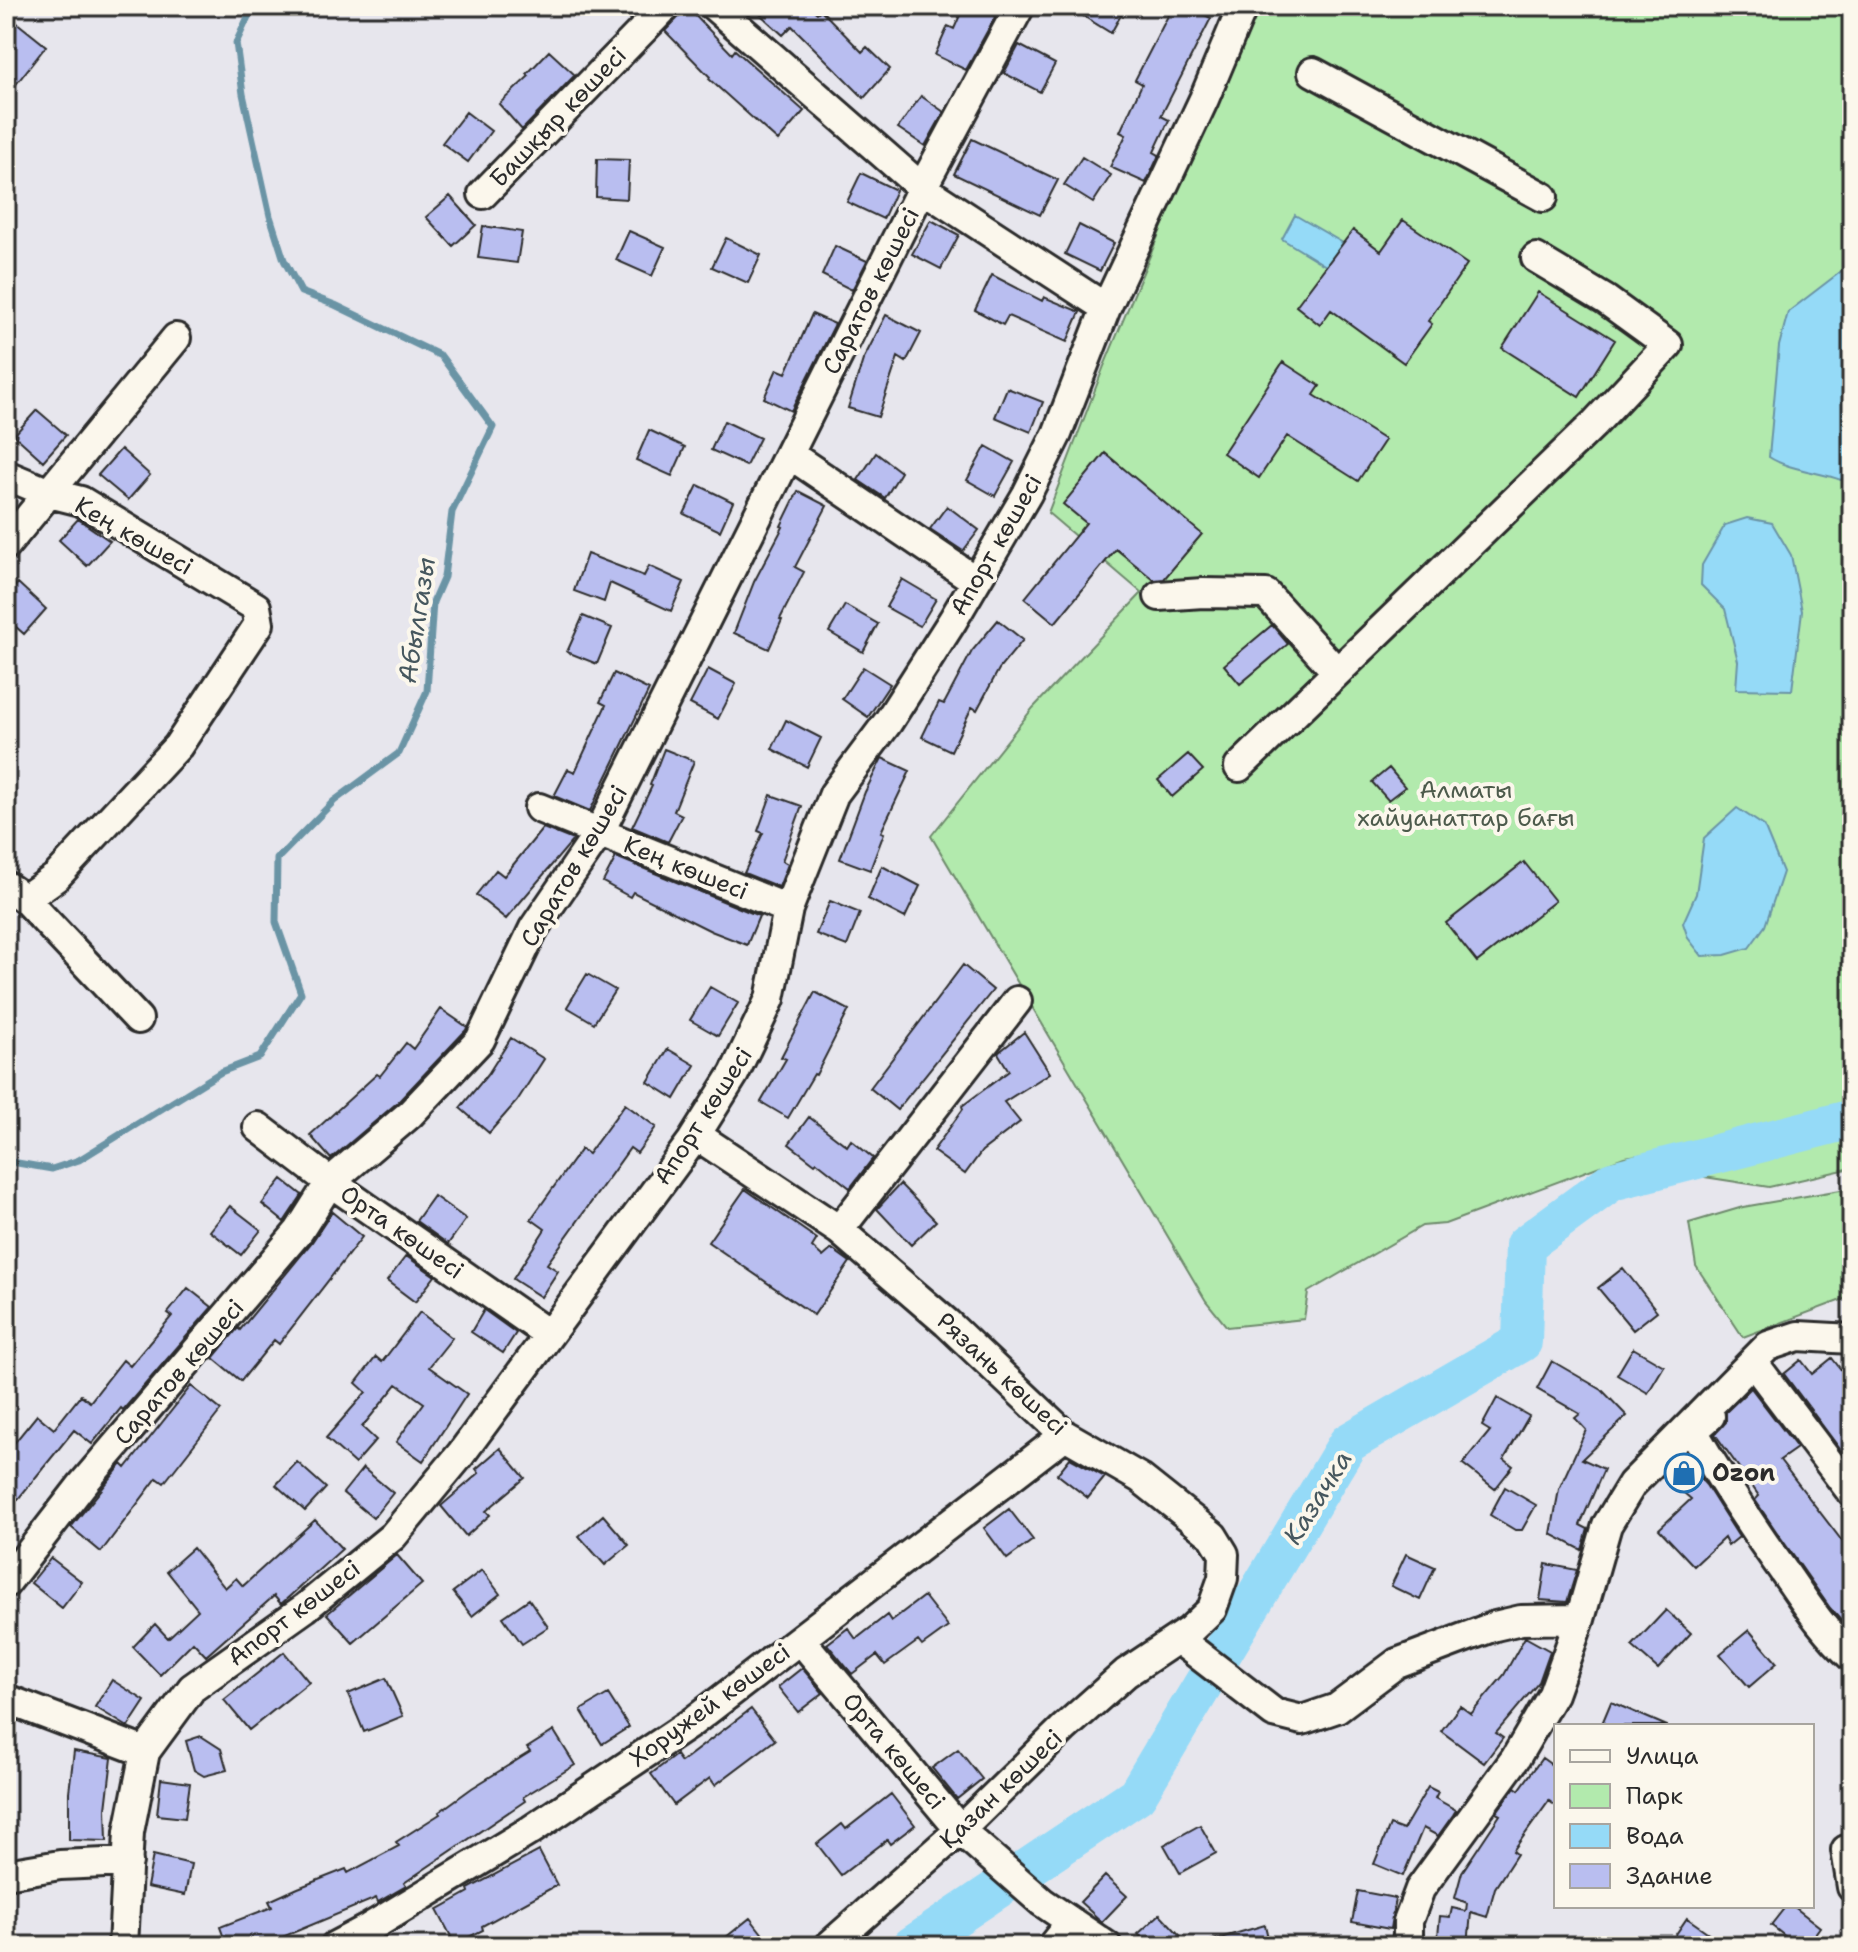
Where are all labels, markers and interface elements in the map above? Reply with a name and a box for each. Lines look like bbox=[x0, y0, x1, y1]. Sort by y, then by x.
street label: Башқыр көшесі bbox=[483, 40, 633, 194]
street label: Саратов көшесі bbox=[815, 202, 927, 380]
street label: Апорт көшесі bbox=[943, 468, 1049, 622]
street label: Кең көшесі bbox=[69, 489, 199, 583]
water label: Абылгазы bbox=[389, 554, 443, 686]
park label: Алматы хайуанаттар бағы bbox=[1357, 774, 1575, 834]
street label: Саратов көшесі bbox=[513, 779, 635, 953]
street label: Кең көшесі bbox=[619, 829, 753, 907]
street label: Апорт көшесі bbox=[646, 1041, 760, 1191]
street label: Орта көшесі bbox=[334, 1178, 470, 1286]
street label: Саратов көшесі bbox=[107, 1292, 251, 1452]
street label: Рязань көшесі bbox=[930, 1305, 1074, 1443]
water label: Казачка bbox=[1274, 1443, 1360, 1551]
shop icon: Ozon bbox=[1663, 1452, 1705, 1494]
place label: Ozon bbox=[1712, 1457, 1775, 1489]
street label: Апорт көшесі bbox=[221, 1553, 367, 1673]
street label: Хоружей көшесі bbox=[623, 1636, 797, 1774]
street label: Орта көшесі bbox=[835, 1686, 953, 1816]
street label: Қазан көшесі bbox=[933, 1722, 1069, 1856]
legend bbox=[1554, 1724, 1814, 1908]
text: Улица bbox=[1626, 1740, 1699, 1772]
text: Парк bbox=[1626, 1780, 1683, 1812]
text: Вода bbox=[1626, 1820, 1684, 1852]
text: Здание bbox=[1626, 1860, 1713, 1892]

